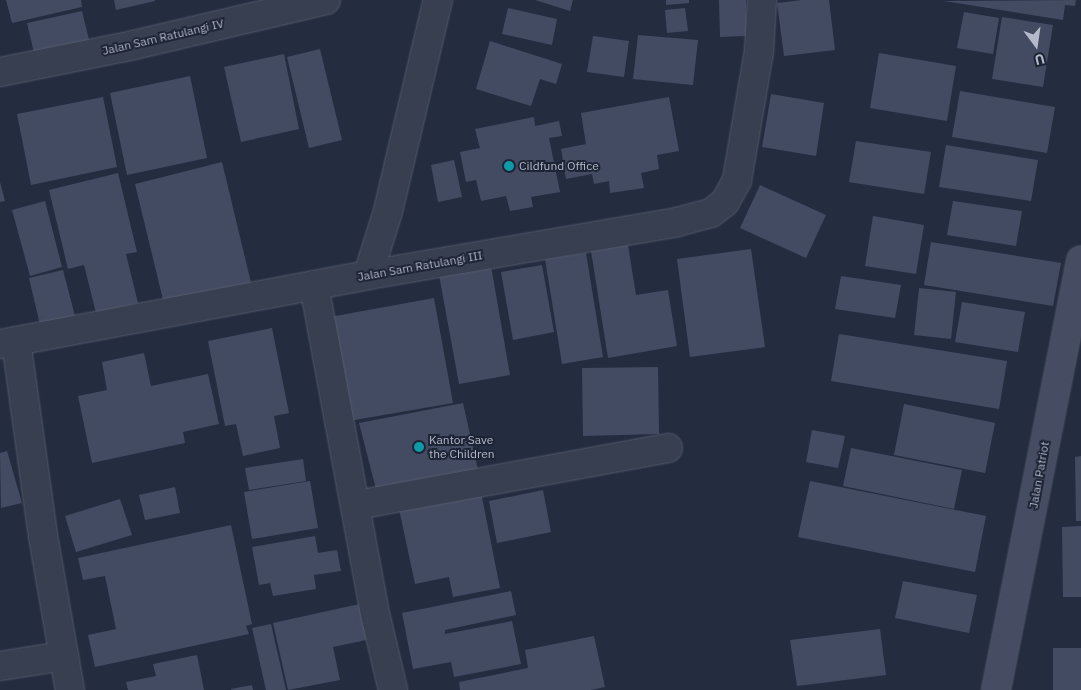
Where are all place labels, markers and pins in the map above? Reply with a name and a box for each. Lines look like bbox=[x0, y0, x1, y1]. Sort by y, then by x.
place label: Cildfund Office bbox=[519, 159, 599, 173]
marker: Cildfund Office bbox=[503, 160, 515, 172]
place label: Kantor Save the Children bbox=[429, 433, 495, 461]
marker: Kantor Save the Children bbox=[413, 441, 425, 453]

